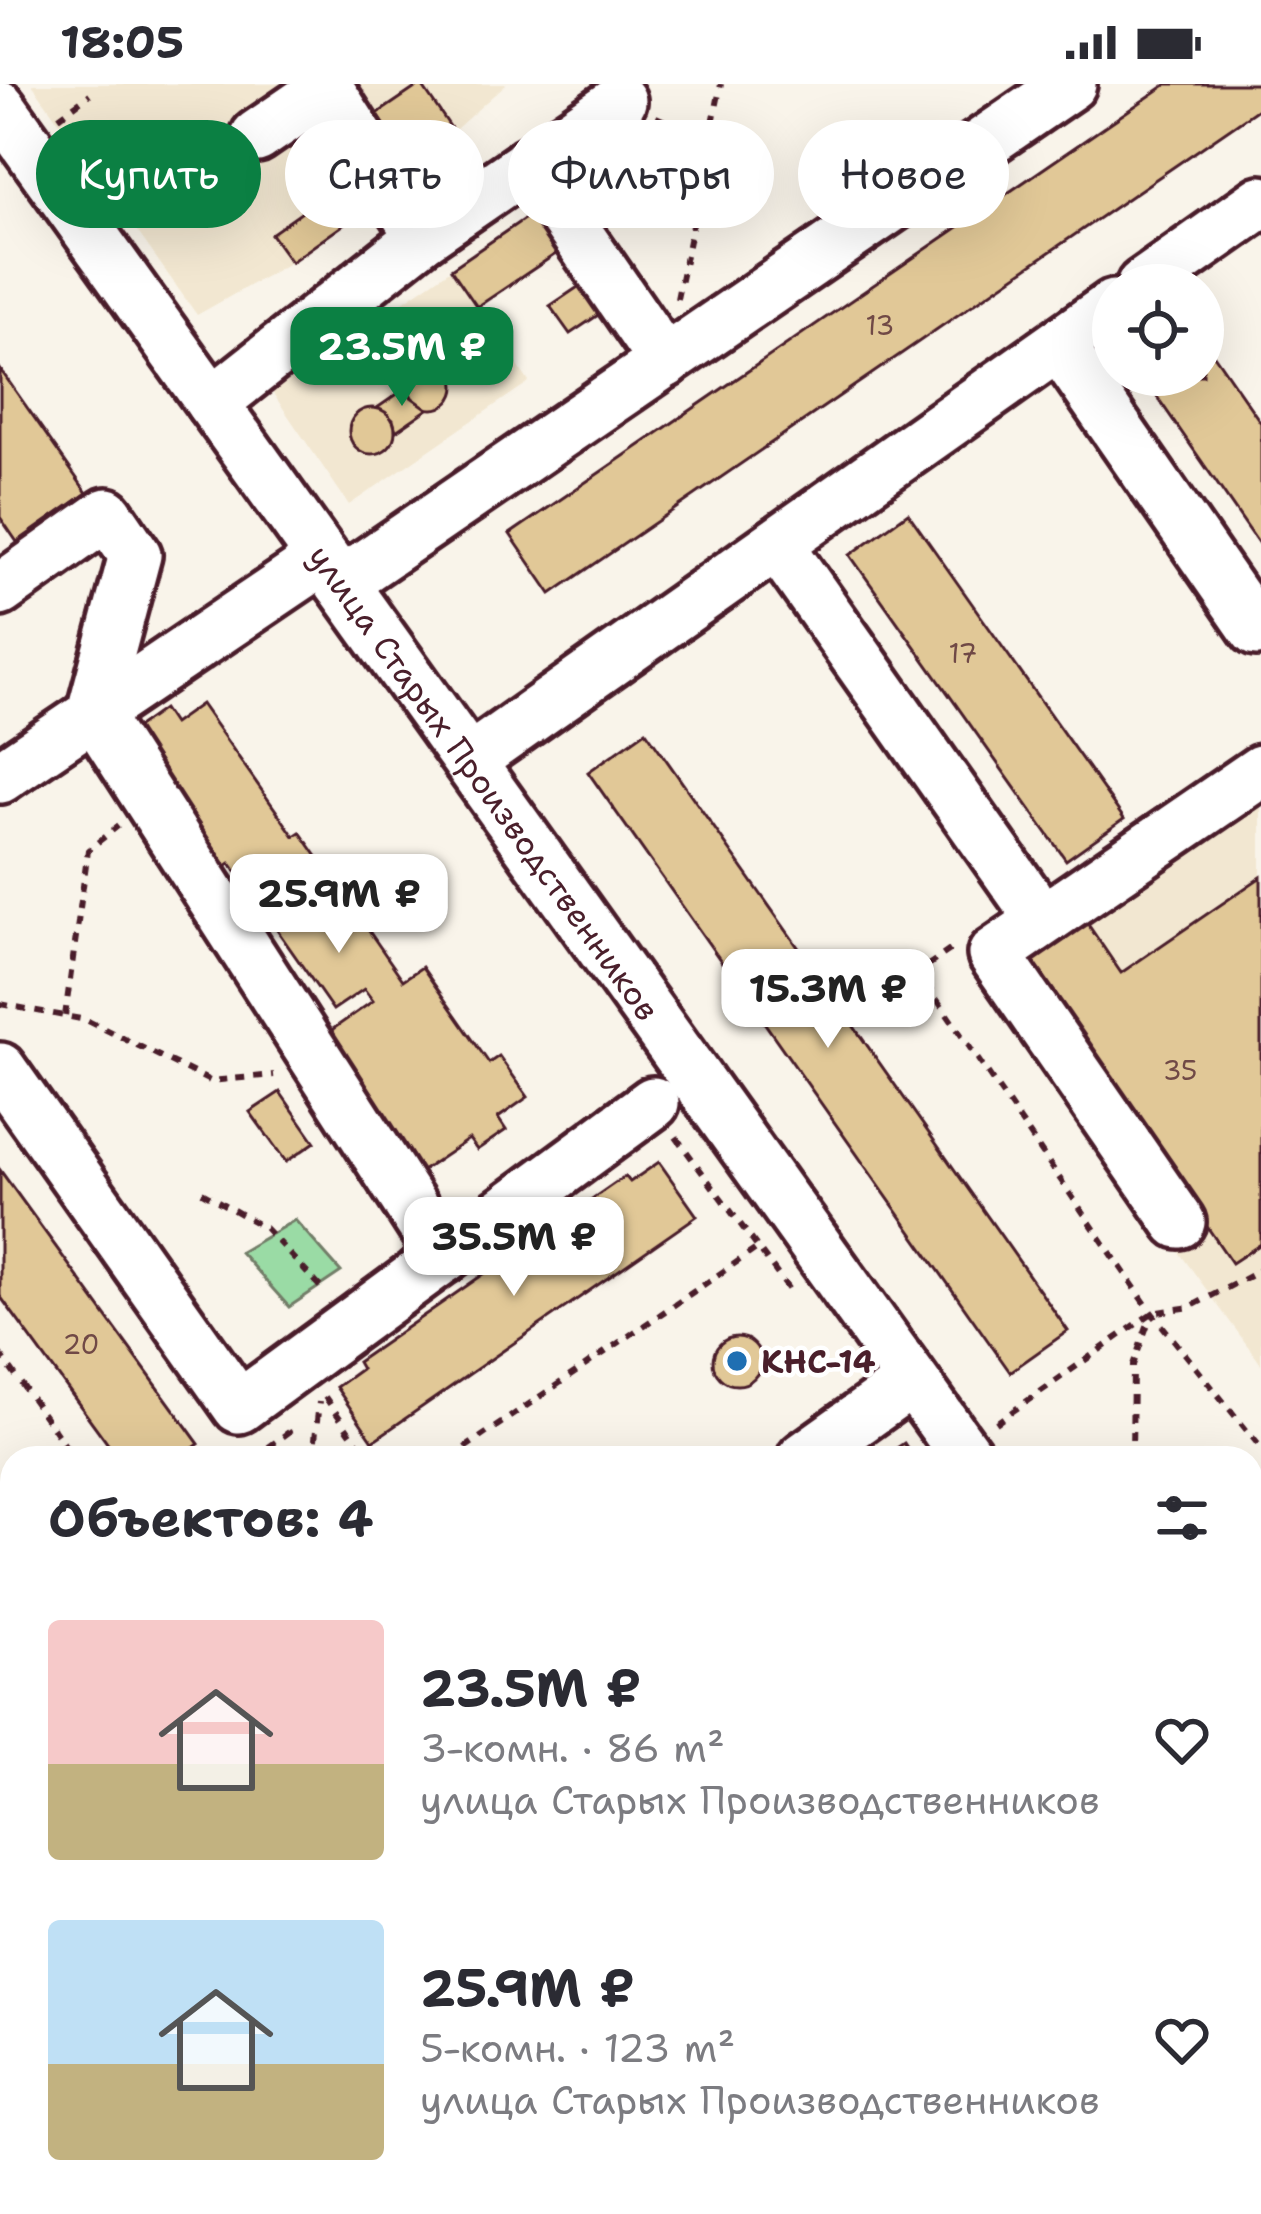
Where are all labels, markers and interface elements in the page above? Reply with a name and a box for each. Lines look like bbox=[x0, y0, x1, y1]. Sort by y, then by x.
text: 18:05 bbox=[60, 12, 184, 72]
chip: Купить bbox=[36, 120, 261, 228]
chip: Снять bbox=[285, 120, 484, 228]
chip: Фильтры bbox=[508, 120, 774, 228]
chip: Новое bbox=[798, 120, 1009, 228]
map controls bbox=[1092, 264, 1224, 396]
button: locate bbox=[1092, 264, 1224, 396]
pin: 23.5M ₽ bbox=[291, 307, 513, 409]
house number: 13 bbox=[866, 307, 894, 344]
text: 23.5M ₽ bbox=[317, 320, 487, 372]
street label: улица Старых Производственников bbox=[298, 536, 670, 1029]
house number: 17 bbox=[949, 635, 977, 672]
pin: 25.9M ₽ bbox=[228, 854, 450, 956]
text: 25.9M ₽ bbox=[257, 867, 421, 919]
pin: 15.3M ₽ bbox=[717, 949, 939, 1051]
text: 15.3M ₽ bbox=[748, 962, 908, 1014]
house number: 35 bbox=[1163, 1052, 1197, 1089]
pin: 35.5M ₽ bbox=[403, 1197, 625, 1299]
text: 35.5M ₽ bbox=[431, 1210, 597, 1262]
house number: 20 bbox=[63, 1326, 99, 1363]
place label: КНС-14 bbox=[761, 1339, 876, 1384]
marker: КНС-14 bbox=[724, 1348, 750, 1374]
text: Объектов: 4 bbox=[48, 1484, 374, 1552]
icon: filters bbox=[1149, 1485, 1215, 1551]
text: 23.5M ₽ bbox=[420, 1654, 641, 1722]
icon: home bbox=[144, 1668, 288, 1812]
icon: heart bbox=[1149, 1707, 1215, 1773]
text: 3-комн. · 86 m² bbox=[420, 1722, 725, 1774]
text: улица Старых Производственников bbox=[420, 1774, 1100, 1826]
text: 25.9M ₽ bbox=[420, 1954, 635, 2022]
icon: home bbox=[144, 1968, 288, 2112]
icon: heart bbox=[1149, 2007, 1215, 2073]
text: 5-комн. · 123 m² bbox=[420, 2022, 735, 2074]
text: улица Старых Производственников bbox=[420, 2074, 1100, 2126]

